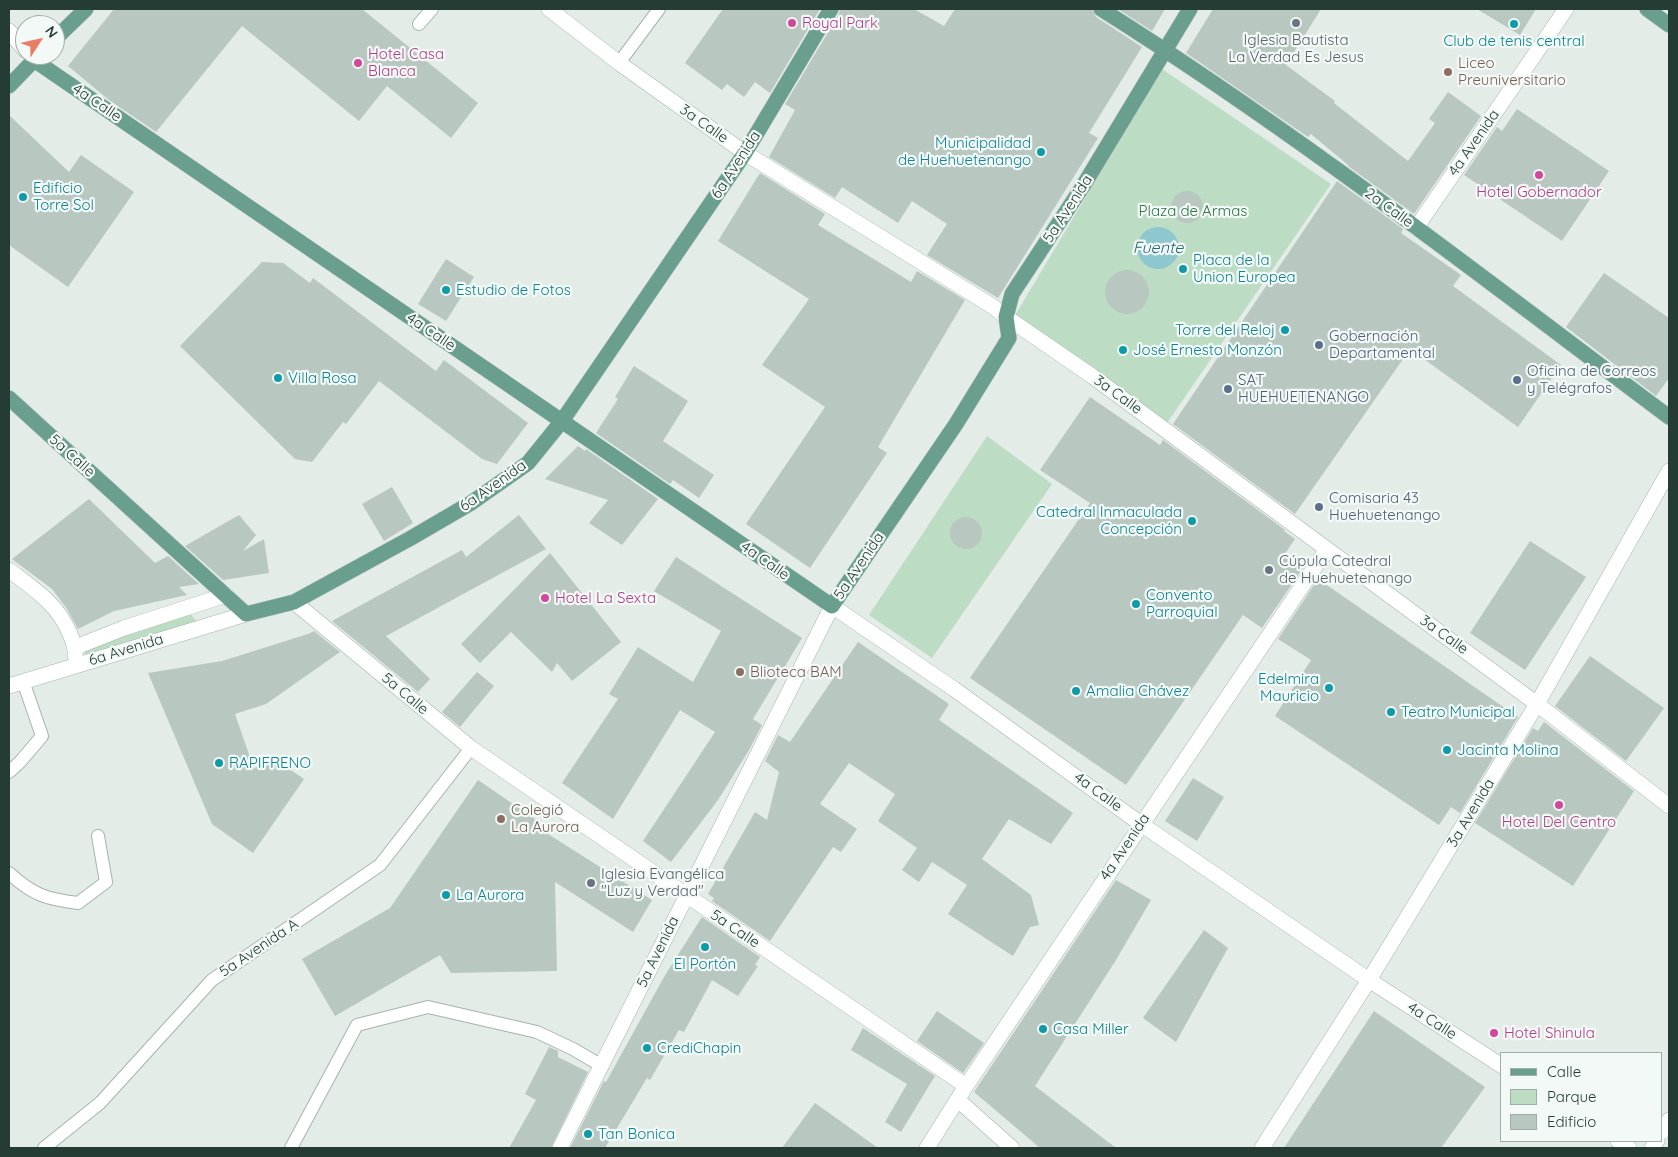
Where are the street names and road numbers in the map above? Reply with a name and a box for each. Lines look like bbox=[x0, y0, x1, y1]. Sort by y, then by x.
street label: 4a Calle bbox=[69, 80, 125, 126]
street label: 3a Calle bbox=[676, 101, 732, 147]
street label: 4a Avenida bbox=[1445, 106, 1503, 180]
street label: 6a Avenida bbox=[708, 128, 764, 202]
street label: 5a Avenida bbox=[1039, 172, 1097, 246]
street label: 2a Calle bbox=[1361, 184, 1417, 232]
street label: 4a Calle bbox=[403, 309, 459, 355]
street label: 3a Calle bbox=[1090, 372, 1146, 418]
street label: 5a Calle bbox=[45, 431, 99, 481]
street label: 6a Avenida bbox=[456, 457, 530, 515]
street label: 5a Avenida bbox=[830, 529, 888, 603]
street label: 4a Calle bbox=[737, 538, 793, 584]
street label: 3a Calle bbox=[1416, 612, 1472, 658]
street label: 6a Avenida bbox=[87, 630, 165, 670]
street label: 5a Calle bbox=[378, 669, 432, 719]
street label: 4a Calle bbox=[1070, 768, 1126, 816]
street label: 3a Avenida bbox=[1444, 775, 1498, 851]
street label: 4a Avenida bbox=[1096, 810, 1154, 884]
street label: 5a Calle bbox=[707, 906, 763, 952]
street label: 5a Avenida bbox=[633, 913, 683, 991]
street label: 5a Avenida A bbox=[216, 915, 302, 981]
street label: 4a Calle bbox=[1404, 998, 1460, 1044]

